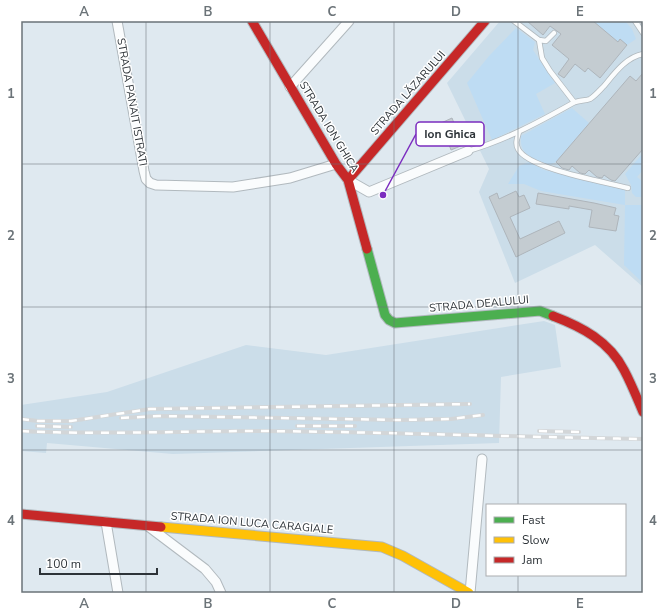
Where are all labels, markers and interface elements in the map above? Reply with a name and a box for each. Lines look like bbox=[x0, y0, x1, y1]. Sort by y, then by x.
text: A bbox=[79, 3, 89, 21]
text: B bbox=[204, 3, 213, 21]
text: C bbox=[328, 3, 337, 21]
text: D bbox=[451, 3, 461, 21]
text: E bbox=[576, 3, 584, 21]
street label: STRADA PANAIT ISTRATI bbox=[113, 37, 151, 167]
street label: STRADA LĂZARULUI bbox=[366, 47, 449, 138]
street label: STRADA ION GHICA bbox=[296, 79, 362, 175]
text: 1 bbox=[7, 85, 15, 103]
text: 1 bbox=[649, 85, 657, 103]
callout: Ion Ghica bbox=[416, 122, 484, 146]
text: Ion Ghica bbox=[424, 126, 476, 142]
text: 2 bbox=[7, 227, 15, 245]
text: 2 bbox=[649, 227, 657, 245]
street label: STRADA DEALULUI bbox=[429, 292, 529, 316]
text: 3 bbox=[7, 370, 15, 388]
text: 3 bbox=[649, 370, 657, 388]
legend bbox=[486, 504, 626, 576]
street label: STRADA ION LUCA CARAGIALE bbox=[170, 508, 334, 538]
text: 4 bbox=[7, 512, 15, 530]
text: Fast bbox=[522, 512, 545, 528]
text: 4 bbox=[649, 512, 657, 530]
text: Slow bbox=[522, 532, 550, 548]
scale bar bbox=[40, 550, 157, 576]
text: Jam bbox=[521, 552, 543, 568]
text: 100 m bbox=[46, 556, 81, 572]
text: A bbox=[79, 595, 89, 613]
text: B bbox=[204, 595, 213, 613]
text: C bbox=[328, 595, 337, 613]
text: D bbox=[451, 595, 461, 613]
text: E bbox=[576, 595, 584, 613]

